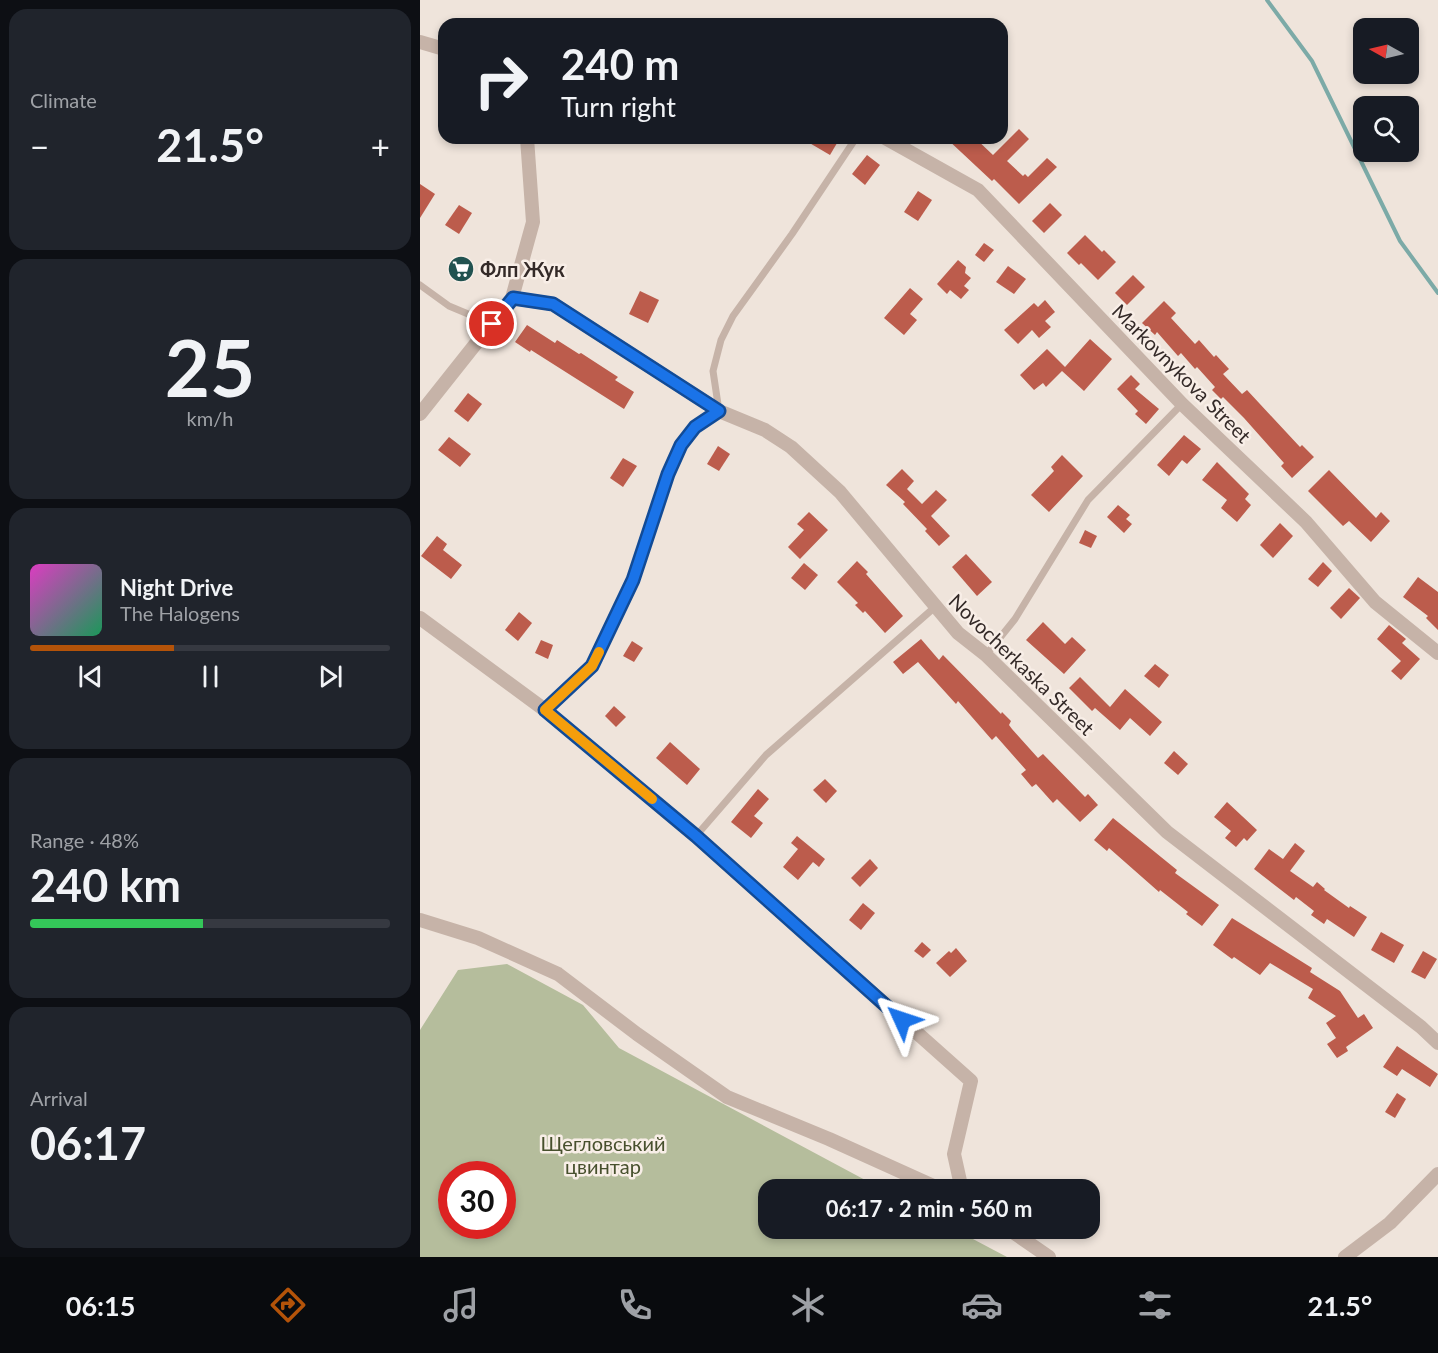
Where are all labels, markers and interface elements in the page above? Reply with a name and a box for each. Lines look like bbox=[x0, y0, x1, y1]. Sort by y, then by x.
north arrow bbox=[1353, 18, 1419, 84]
map controls bbox=[1353, 18, 1419, 162]
text: 240 m bbox=[561, 39, 679, 89]
icon: right bbox=[462, 42, 540, 120]
text: Climate bbox=[30, 88, 97, 112]
text: Turn right bbox=[561, 90, 676, 123]
button: search bbox=[1353, 96, 1419, 162]
text: 21.5° bbox=[156, 118, 264, 172]
text: − bbox=[30, 126, 49, 166]
text: + bbox=[371, 126, 390, 166]
supermarket icon: Флп Жук bbox=[446, 254, 476, 284]
place label: Флп Жук bbox=[480, 257, 565, 281]
pin bbox=[466, 298, 517, 349]
street label: Markovnykova Street bbox=[1108, 299, 1256, 447]
icon: arrive bbox=[475, 307, 508, 340]
text: 25 bbox=[165, 320, 255, 414]
text: km/h bbox=[187, 406, 233, 430]
text: Night Drive bbox=[120, 574, 233, 601]
street label: Novocherkaska Street bbox=[944, 588, 1100, 740]
text: The Halogens bbox=[120, 601, 240, 625]
icon: previous bbox=[74, 660, 107, 693]
icon: pause bbox=[194, 660, 227, 693]
icon: next bbox=[314, 660, 347, 693]
text: Range · 48% bbox=[30, 828, 139, 852]
text: 240 km bbox=[30, 858, 181, 912]
position arrow bbox=[870, 988, 934, 1052]
text: Arrival bbox=[30, 1086, 88, 1110]
text: 06:17 bbox=[30, 1116, 146, 1170]
park label: Щегловський цвинтар bbox=[541, 1131, 665, 1178]
speed limit sign: 30 bbox=[438, 1161, 516, 1239]
text: 06:17 · 2 min · 560 m bbox=[826, 1195, 1032, 1222]
icon: directions bbox=[267, 1284, 309, 1326]
icon: music bbox=[440, 1284, 482, 1326]
icon: phone bbox=[614, 1284, 656, 1326]
icon: climate bbox=[787, 1284, 829, 1326]
icon: car bbox=[961, 1284, 1003, 1326]
icon: filters bbox=[1134, 1284, 1176, 1326]
text: 06:15 bbox=[66, 1289, 135, 1322]
text: 21.5° bbox=[1308, 1289, 1372, 1322]

